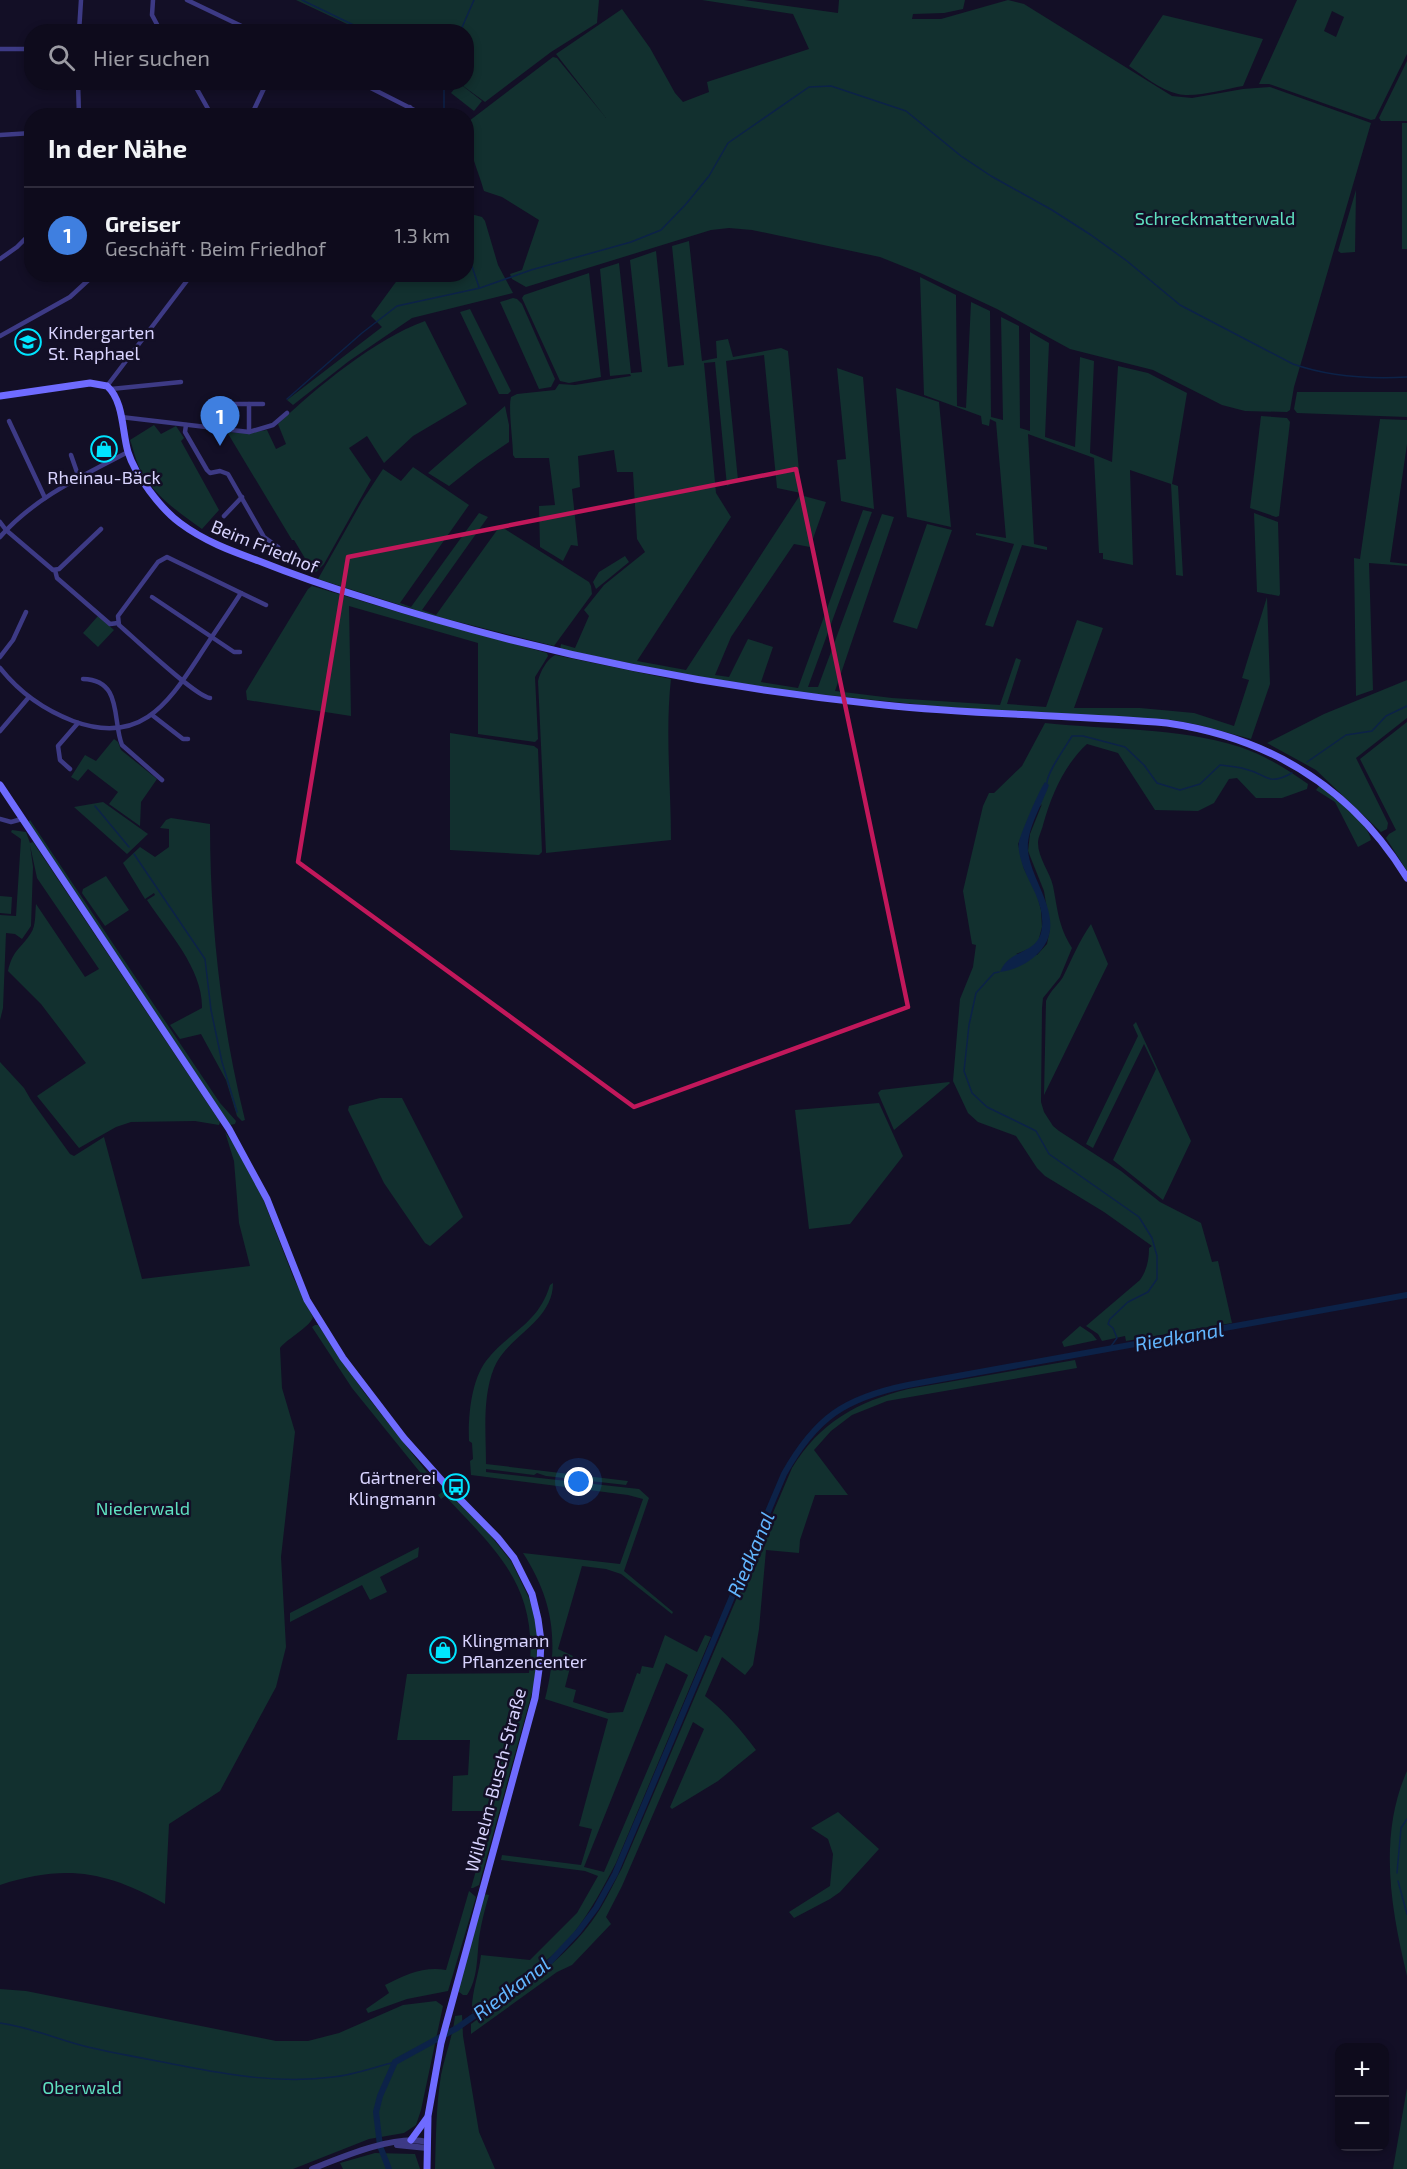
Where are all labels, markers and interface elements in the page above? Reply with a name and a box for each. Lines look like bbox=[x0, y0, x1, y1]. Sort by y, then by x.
search box bbox=[24, 24, 474, 90]
icon: search bbox=[45, 41, 78, 74]
text: Hier suchen bbox=[93, 44, 210, 70]
text: In der Nähe bbox=[48, 132, 187, 163]
park label: Schreckmatterwald bbox=[1135, 207, 1295, 229]
text: Greiser bbox=[105, 210, 180, 236]
text: 1 bbox=[63, 223, 72, 247]
text: 1.3 km bbox=[394, 223, 450, 247]
text: Geschäft · Beim Friedhof bbox=[105, 236, 326, 260]
place label: Kindergarten St. Raphael bbox=[48, 321, 155, 364]
school or university icon: Kindergarten St. Raphael bbox=[13, 327, 43, 357]
pin: 1 bbox=[200, 396, 240, 446]
shop icon: Rheinau-Bäck bbox=[89, 434, 119, 464]
place label: Rheinau-Bäck bbox=[47, 466, 161, 488]
street label: Beim Friedhof bbox=[208, 515, 323, 578]
water label: Riedkanal bbox=[1133, 1316, 1225, 1356]
place label: Gärtnerei Klingmann bbox=[348, 1466, 436, 1509]
your location bbox=[564, 1467, 593, 1496]
bus stop icon: Gärtnerei Klingmann bbox=[441, 1472, 471, 1502]
park label: Niederwald bbox=[96, 1497, 190, 1519]
water label: Riedkanal bbox=[721, 1508, 779, 1600]
place label: Klingmann Pflanzencenter bbox=[462, 1629, 587, 1672]
shop icon: Klingmann Pflanzencenter bbox=[428, 1635, 458, 1665]
street label: Wilhelm-Busch-Straße bbox=[460, 1686, 530, 1874]
water label: Riedkanal bbox=[468, 1951, 554, 2025]
map controls bbox=[1335, 2043, 1389, 2151]
button: + bbox=[1335, 2043, 1389, 2097]
park label: Oberwald bbox=[42, 2076, 122, 2098]
button: − bbox=[1335, 2097, 1389, 2151]

